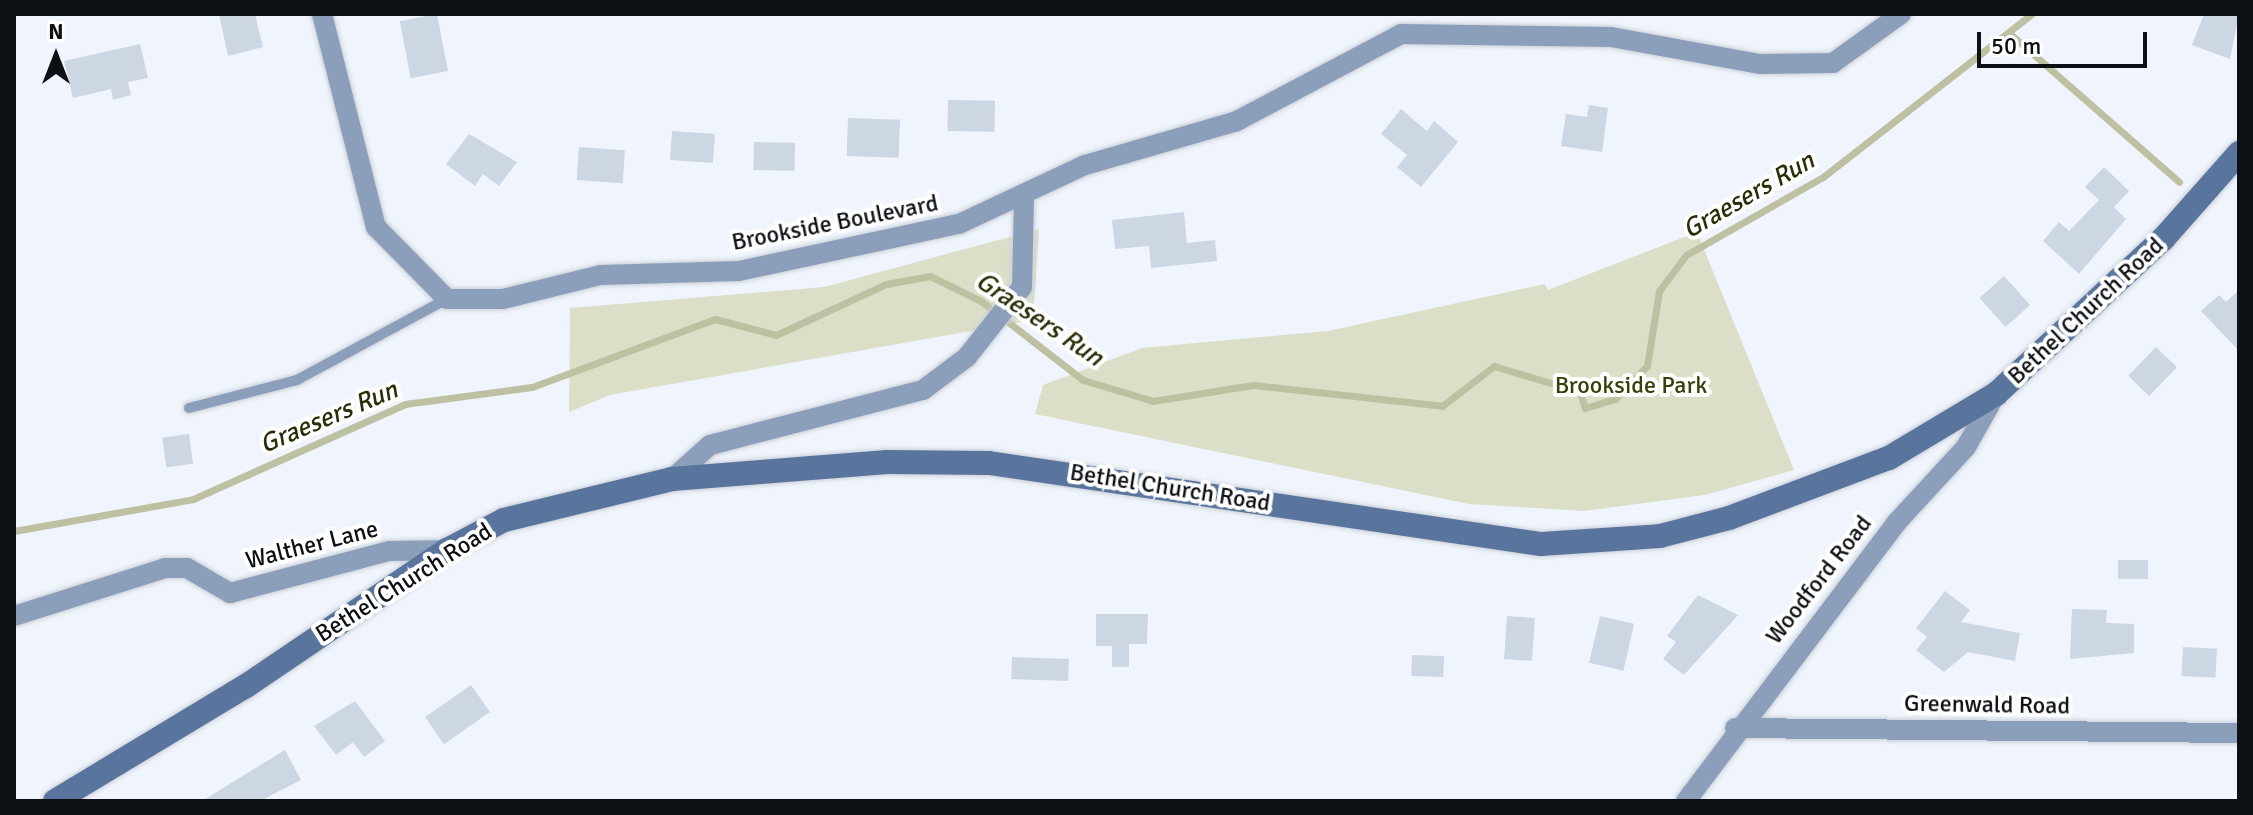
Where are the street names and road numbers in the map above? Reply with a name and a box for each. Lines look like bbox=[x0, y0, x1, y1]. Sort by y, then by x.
street label: Brookside Boulevard bbox=[729, 189, 941, 257]
street label: Bethel Church Road bbox=[2002, 231, 2170, 391]
street label: Bethel Church Road bbox=[1068, 458, 1272, 518]
street label: Woodford Road bbox=[1760, 510, 1878, 650]
street label: Walther Lane bbox=[243, 515, 381, 575]
street label: Bethel Church Road bbox=[311, 517, 497, 649]
street label: Greenwald Road bbox=[1904, 689, 2070, 721]

